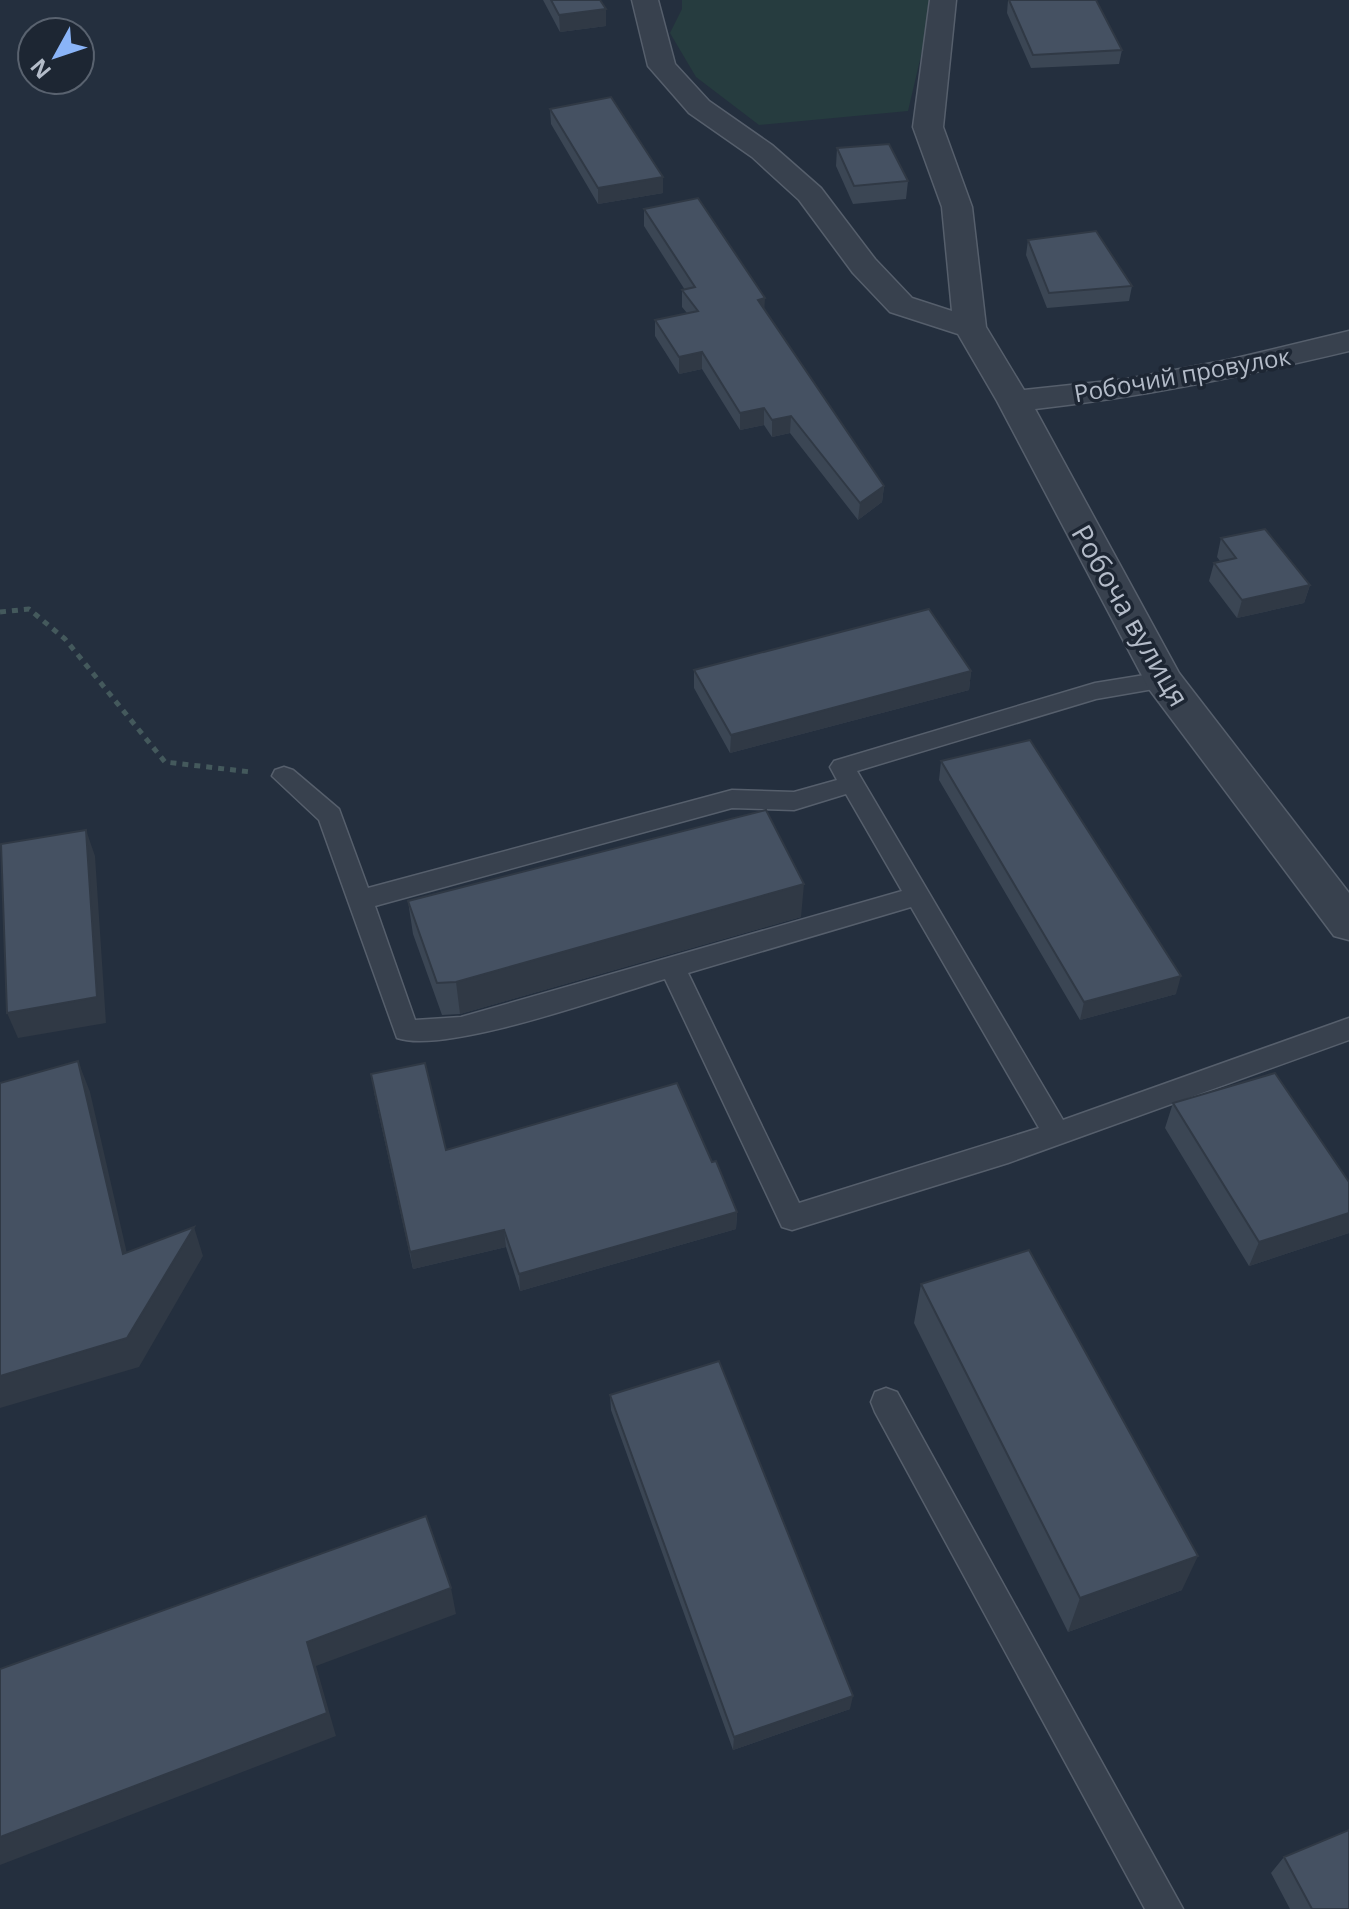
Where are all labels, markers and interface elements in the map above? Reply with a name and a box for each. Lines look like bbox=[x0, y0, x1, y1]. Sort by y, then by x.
north arrow bbox=[16, 16, 96, 96]
text: N bbox=[23, 53, 57, 86]
street label: Робочий провулок bbox=[1071, 339, 1293, 409]
street label: Робоча вулиця bbox=[1064, 517, 1198, 713]

